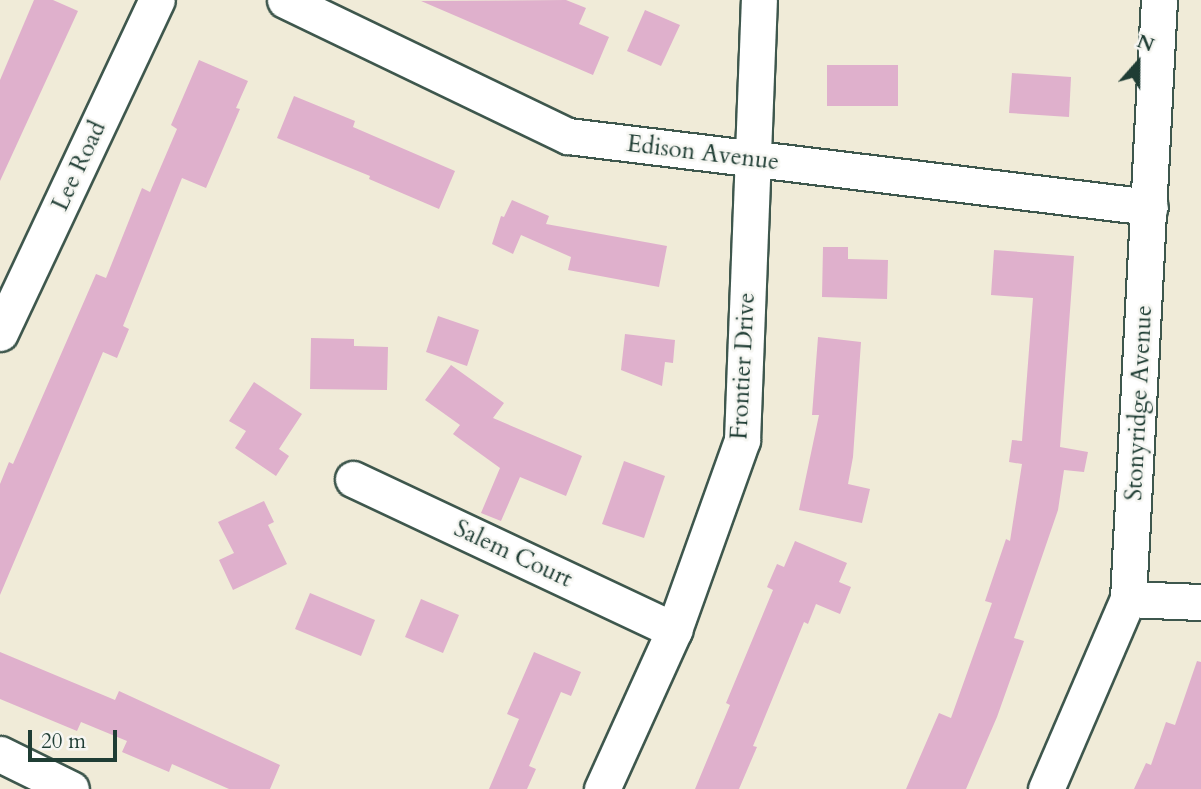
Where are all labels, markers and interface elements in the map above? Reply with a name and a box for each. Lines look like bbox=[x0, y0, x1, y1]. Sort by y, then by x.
north arrow bbox=[1103, 28, 1173, 98]
text: N bbox=[1133, 28, 1158, 58]
street label: Lee Road bbox=[46, 117, 112, 215]
street label: Edison Avenue bbox=[625, 129, 781, 177]
street label: Frontier Drive bbox=[725, 292, 761, 440]
street label: Stonyridge Avenue bbox=[1119, 304, 1159, 502]
street label: Salem Court bbox=[449, 514, 577, 594]
scale bar bbox=[32, 716, 121, 760]
text: 20 m bbox=[41, 727, 86, 756]

